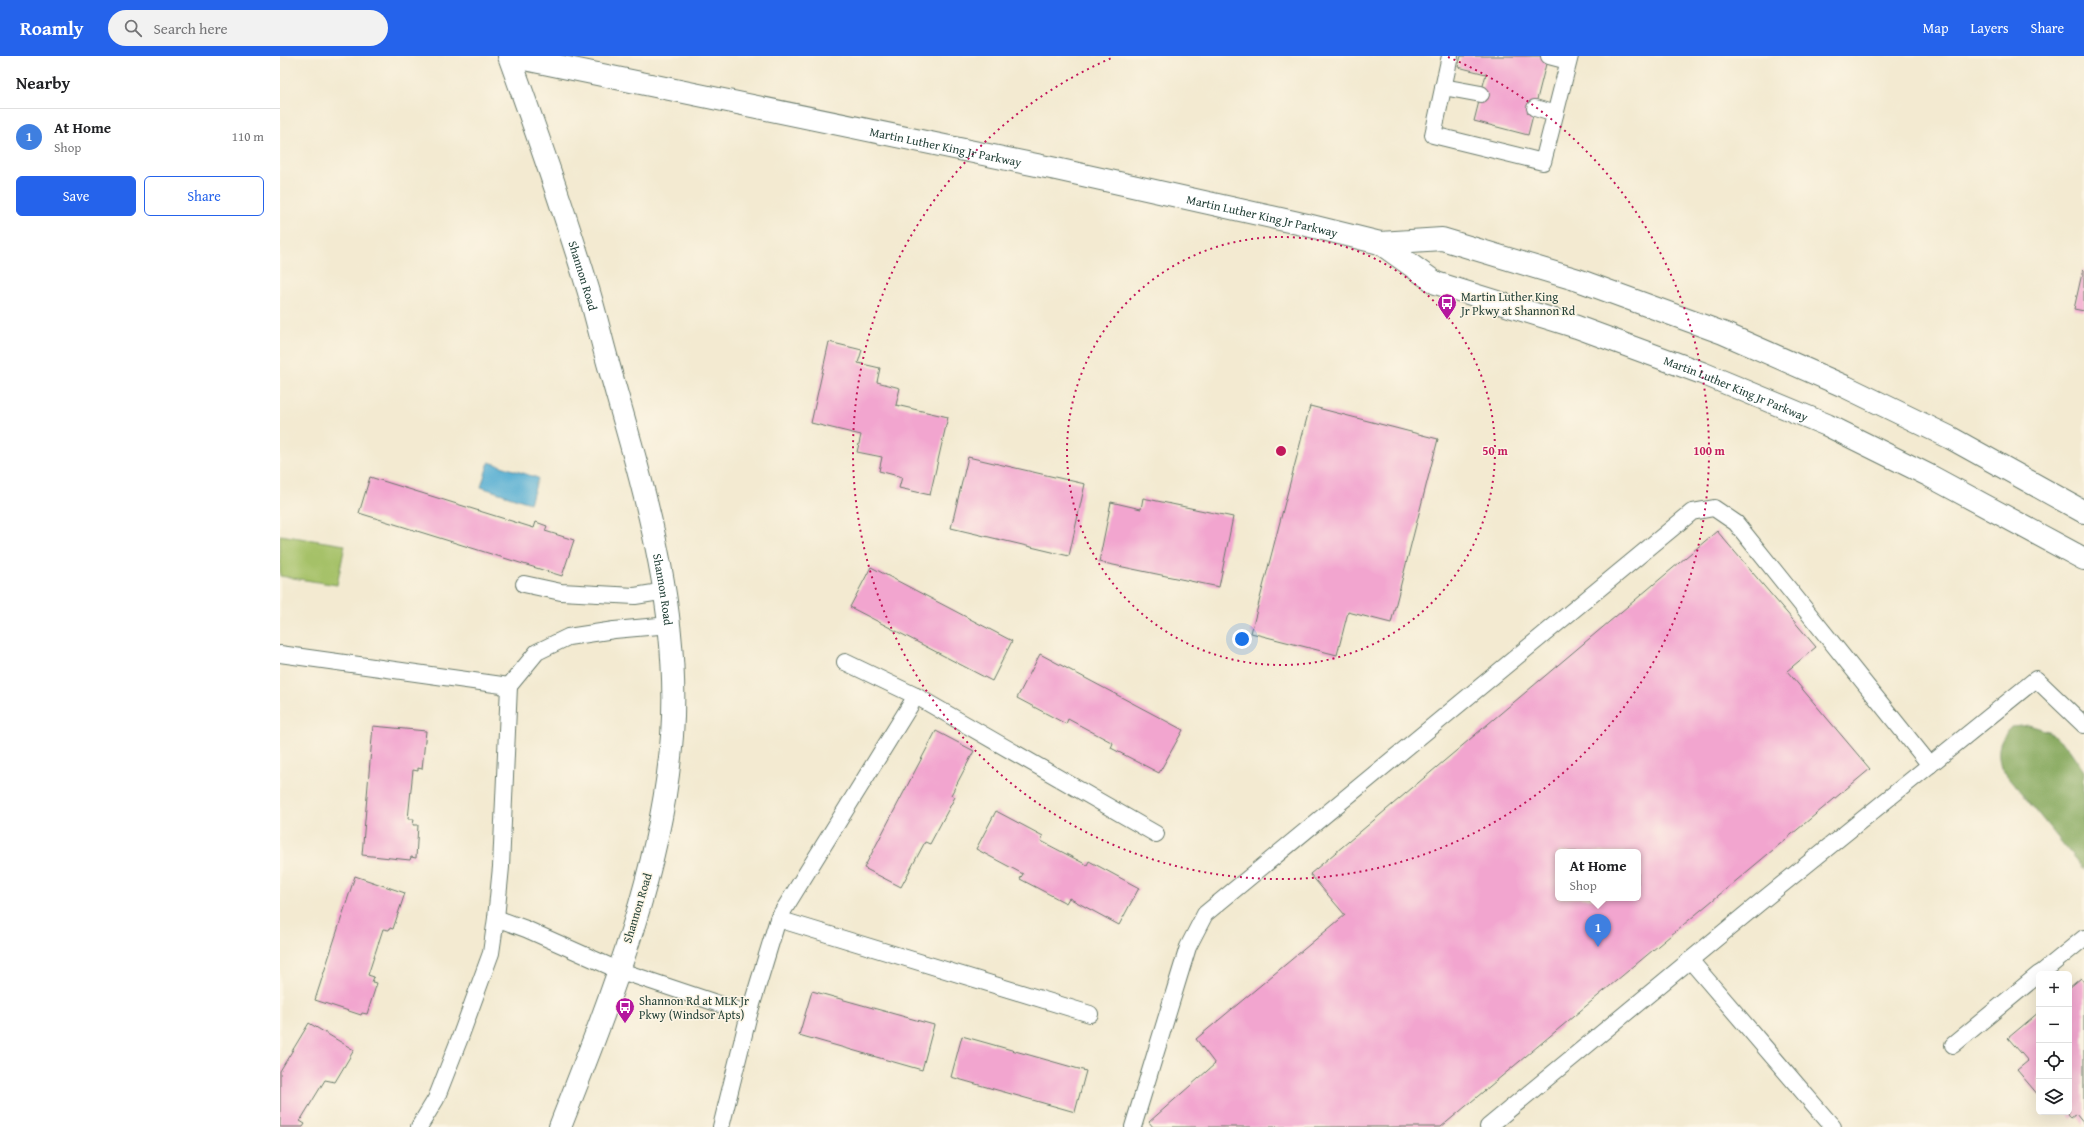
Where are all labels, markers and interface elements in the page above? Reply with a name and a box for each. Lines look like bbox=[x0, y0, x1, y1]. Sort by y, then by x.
search box bbox=[108, 10, 388, 46]
text: Roamly bbox=[20, 14, 84, 42]
icon: search bbox=[122, 17, 144, 39]
text: Search here bbox=[154, 18, 228, 39]
text: Map bbox=[1923, 18, 1949, 38]
text: Layers bbox=[1971, 18, 2009, 38]
text: Share bbox=[2031, 18, 2064, 38]
text: Nearby bbox=[16, 70, 70, 95]
text: At Home bbox=[54, 117, 111, 138]
street label: Martin Luther King Jr Parkway bbox=[868, 122, 1023, 170]
text: 1 bbox=[26, 127, 32, 146]
text: 110 m bbox=[232, 127, 264, 146]
text: Shop bbox=[54, 138, 81, 157]
button: Save bbox=[16, 176, 136, 216]
button: Share bbox=[144, 176, 264, 216]
street label: Martin Luther King Jr Parkway bbox=[1185, 190, 1340, 241]
street label: Shannon Road bbox=[565, 238, 602, 313]
place label: Martin Luther King Jr Pkwy at Shannon Rd bbox=[1459, 288, 1576, 319]
bus stop icon: Martin Luther King Jr Pkwy at Shannon Rd bbox=[1436, 292, 1458, 320]
street label: Martin Luther King Jr Parkway bbox=[1662, 351, 1811, 425]
text: 50 m bbox=[1482, 442, 1508, 459]
text: 100 m bbox=[1693, 442, 1726, 459]
centre of rings bbox=[1274, 444, 1288, 458]
street label: Shannon Road bbox=[649, 552, 678, 627]
your location bbox=[1232, 629, 1252, 649]
popup bbox=[1555, 849, 1641, 901]
text: At Home bbox=[1569, 855, 1627, 876]
street label: Shannon Road bbox=[618, 870, 656, 945]
text: Shop bbox=[1569, 876, 1597, 895]
pin: 1 bbox=[1585, 914, 1611, 947]
map controls bbox=[2036, 971, 2072, 1115]
button: + bbox=[2036, 971, 2072, 1007]
place label: Shannon Rd at MLK Jr Pkwy (Windsor Apts) bbox=[639, 992, 749, 1023]
bus stop icon: Shannon Rd at MLK Jr Pkwy (Windsor Apts) bbox=[614, 996, 636, 1024]
button: − bbox=[2036, 1007, 2072, 1043]
button: locate bbox=[2036, 1043, 2072, 1079]
button: layers bbox=[2036, 1079, 2072, 1115]

